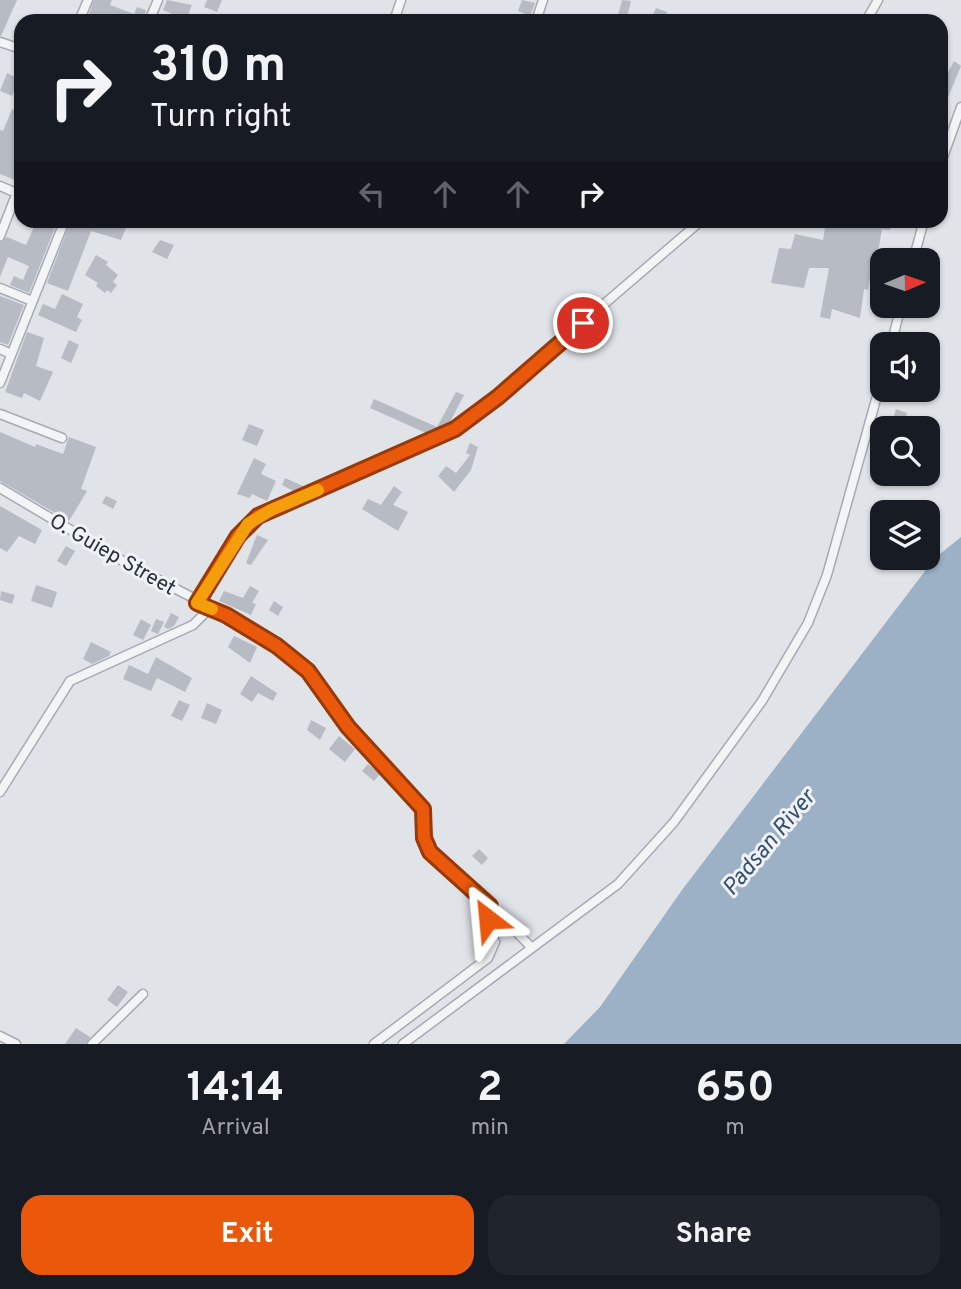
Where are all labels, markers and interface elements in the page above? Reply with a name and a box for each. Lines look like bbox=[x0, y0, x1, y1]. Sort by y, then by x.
text: 310 m bbox=[150, 37, 286, 99]
icon: right bbox=[35, 42, 126, 133]
text: Turn right bbox=[150, 98, 292, 138]
icon: left bbox=[353, 175, 391, 213]
icon: ahead bbox=[426, 175, 464, 213]
icon: ahead bbox=[499, 175, 537, 213]
icon: right bbox=[572, 175, 610, 213]
north arrow bbox=[870, 248, 940, 318]
map controls bbox=[870, 248, 940, 570]
pin bbox=[553, 293, 613, 353]
icon: arrive bbox=[564, 304, 602, 342]
button: sound bbox=[870, 332, 940, 402]
button: search bbox=[870, 416, 940, 486]
button: layers bbox=[870, 500, 940, 570]
street label: O. Guiep Street bbox=[44, 508, 180, 602]
water label: Padsan River bbox=[717, 783, 824, 903]
position arrow bbox=[451, 882, 525, 956]
text: 14:14 bbox=[186, 1063, 284, 1116]
text: 2 bbox=[477, 1063, 503, 1116]
text: 650 bbox=[696, 1063, 775, 1116]
text: Arrival bbox=[201, 1114, 270, 1143]
text: min bbox=[471, 1114, 509, 1143]
text: m bbox=[725, 1114, 745, 1143]
button: Exit bbox=[21, 1195, 474, 1275]
button: Share bbox=[488, 1195, 940, 1275]

